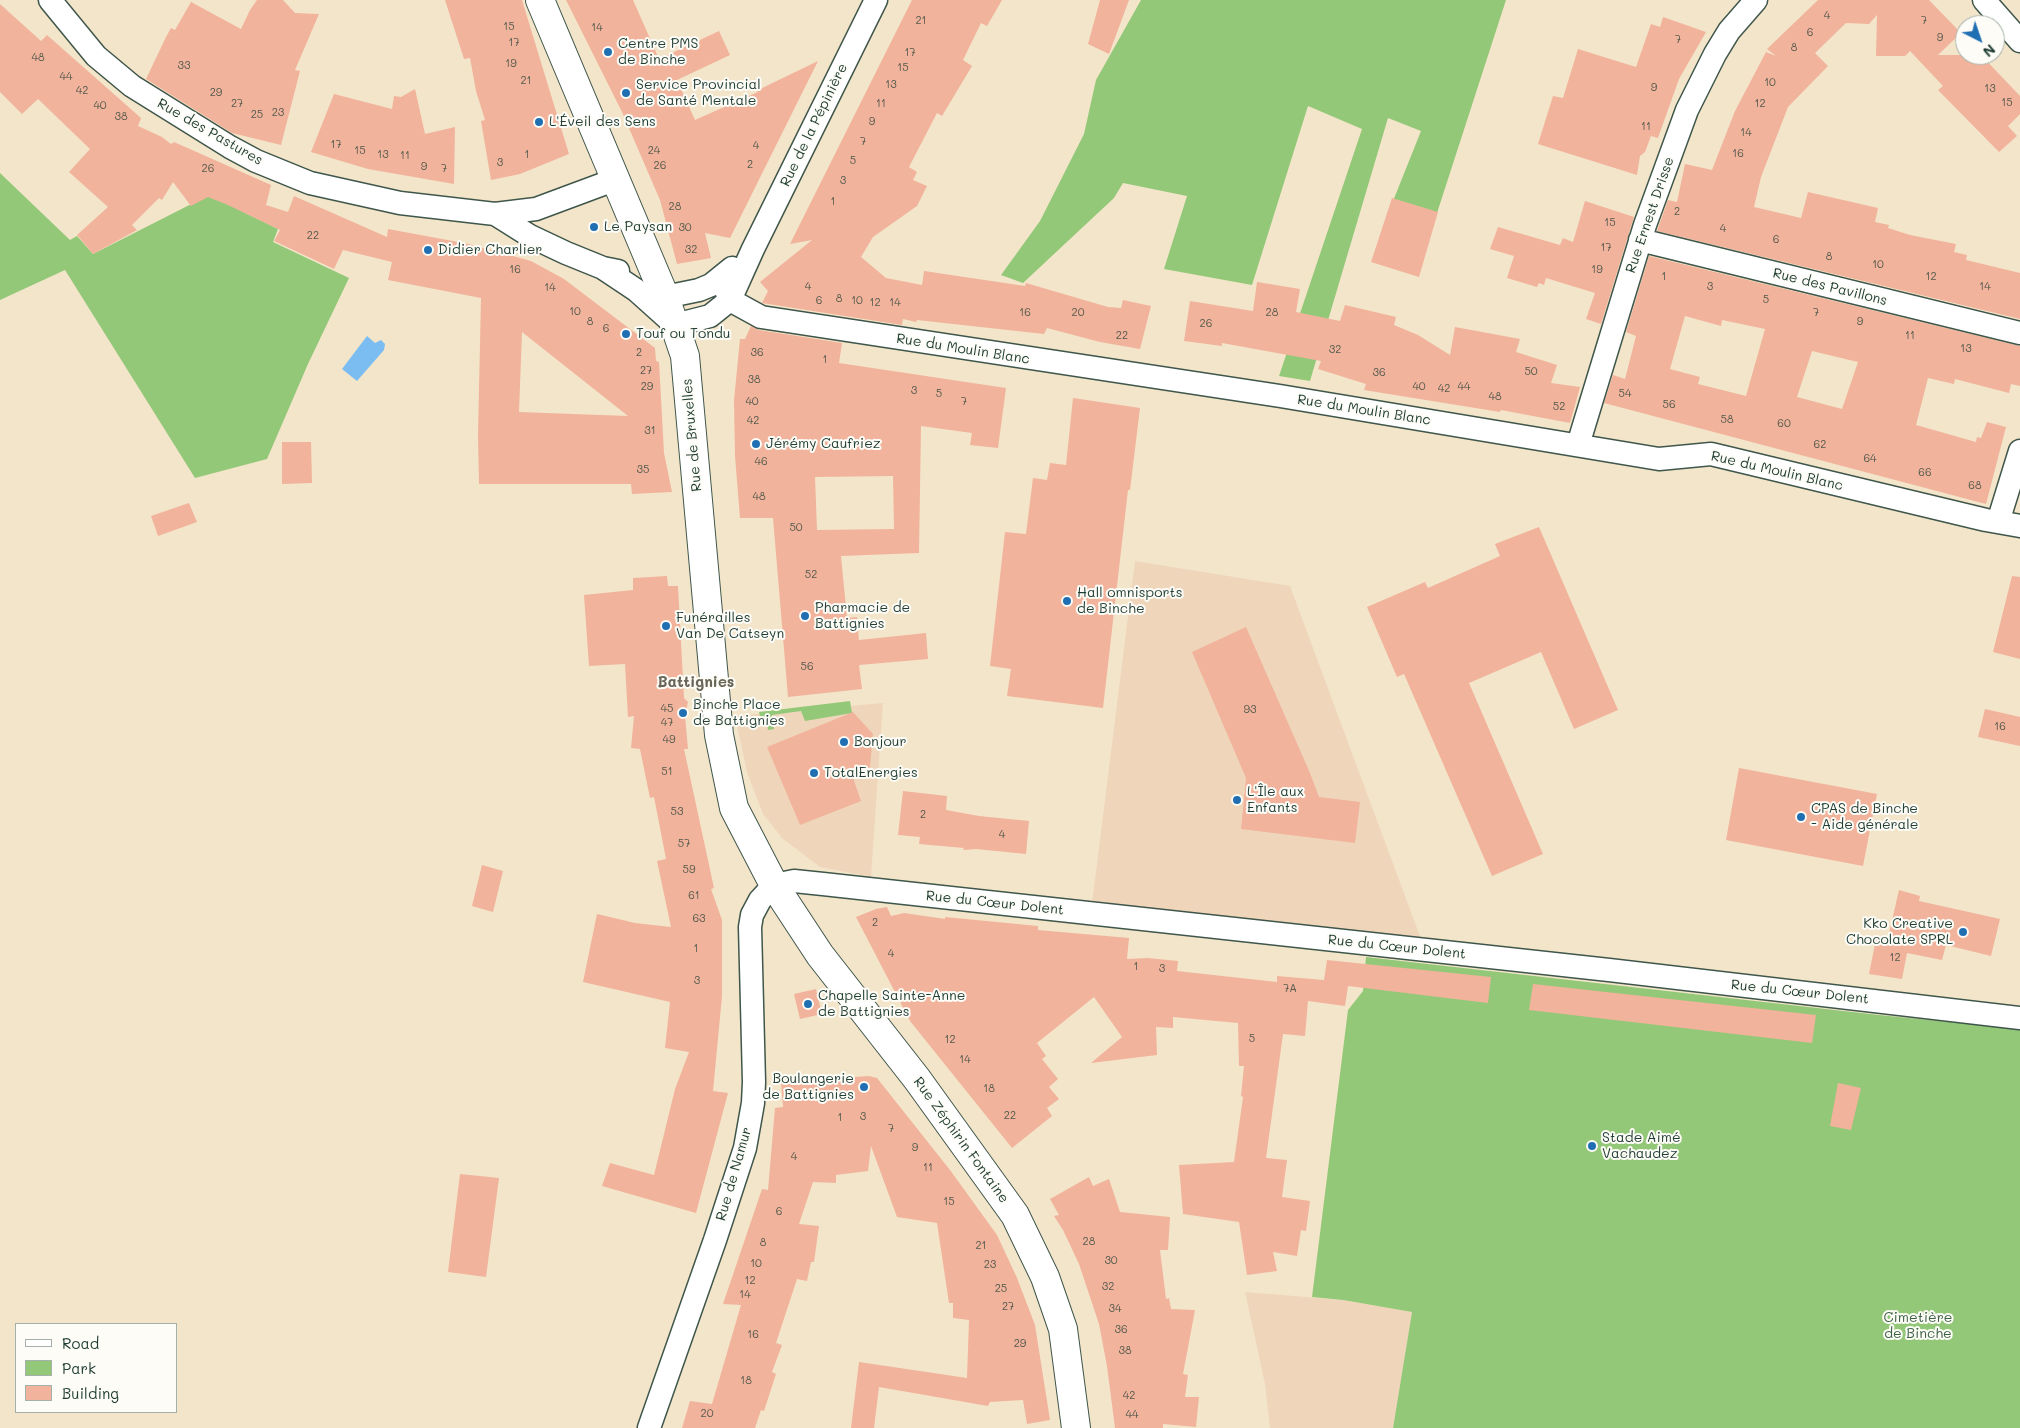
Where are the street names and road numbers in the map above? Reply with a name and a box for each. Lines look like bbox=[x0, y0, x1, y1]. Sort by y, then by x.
street label: Rue de la Pépinière bbox=[777, 61, 851, 189]
street label: Rue des Pastures bbox=[154, 95, 266, 169]
street label: Rue Ernest Drisse bbox=[1622, 155, 1678, 275]
street label: Rue des Pavillons bbox=[1771, 265, 1889, 309]
street label: Rue du Moulin Blanc bbox=[895, 330, 1031, 368]
street label: Rue de Bruxelles bbox=[679, 378, 705, 492]
street label: Rue du Moulin Blanc bbox=[1296, 391, 1432, 429]
street label: Rue du Moulin Blanc bbox=[1709, 448, 1845, 494]
street label: Rue du Cœur Dolent bbox=[925, 887, 1065, 919]
street label: Rue du Cœur Dolent bbox=[1327, 931, 1467, 963]
street label: Rue du Cœur Dolent bbox=[1730, 976, 1870, 1008]
street label: Rue Zéphirin Fontaine bbox=[910, 1074, 1012, 1206]
street label: Rue de Namur bbox=[713, 1125, 755, 1223]

